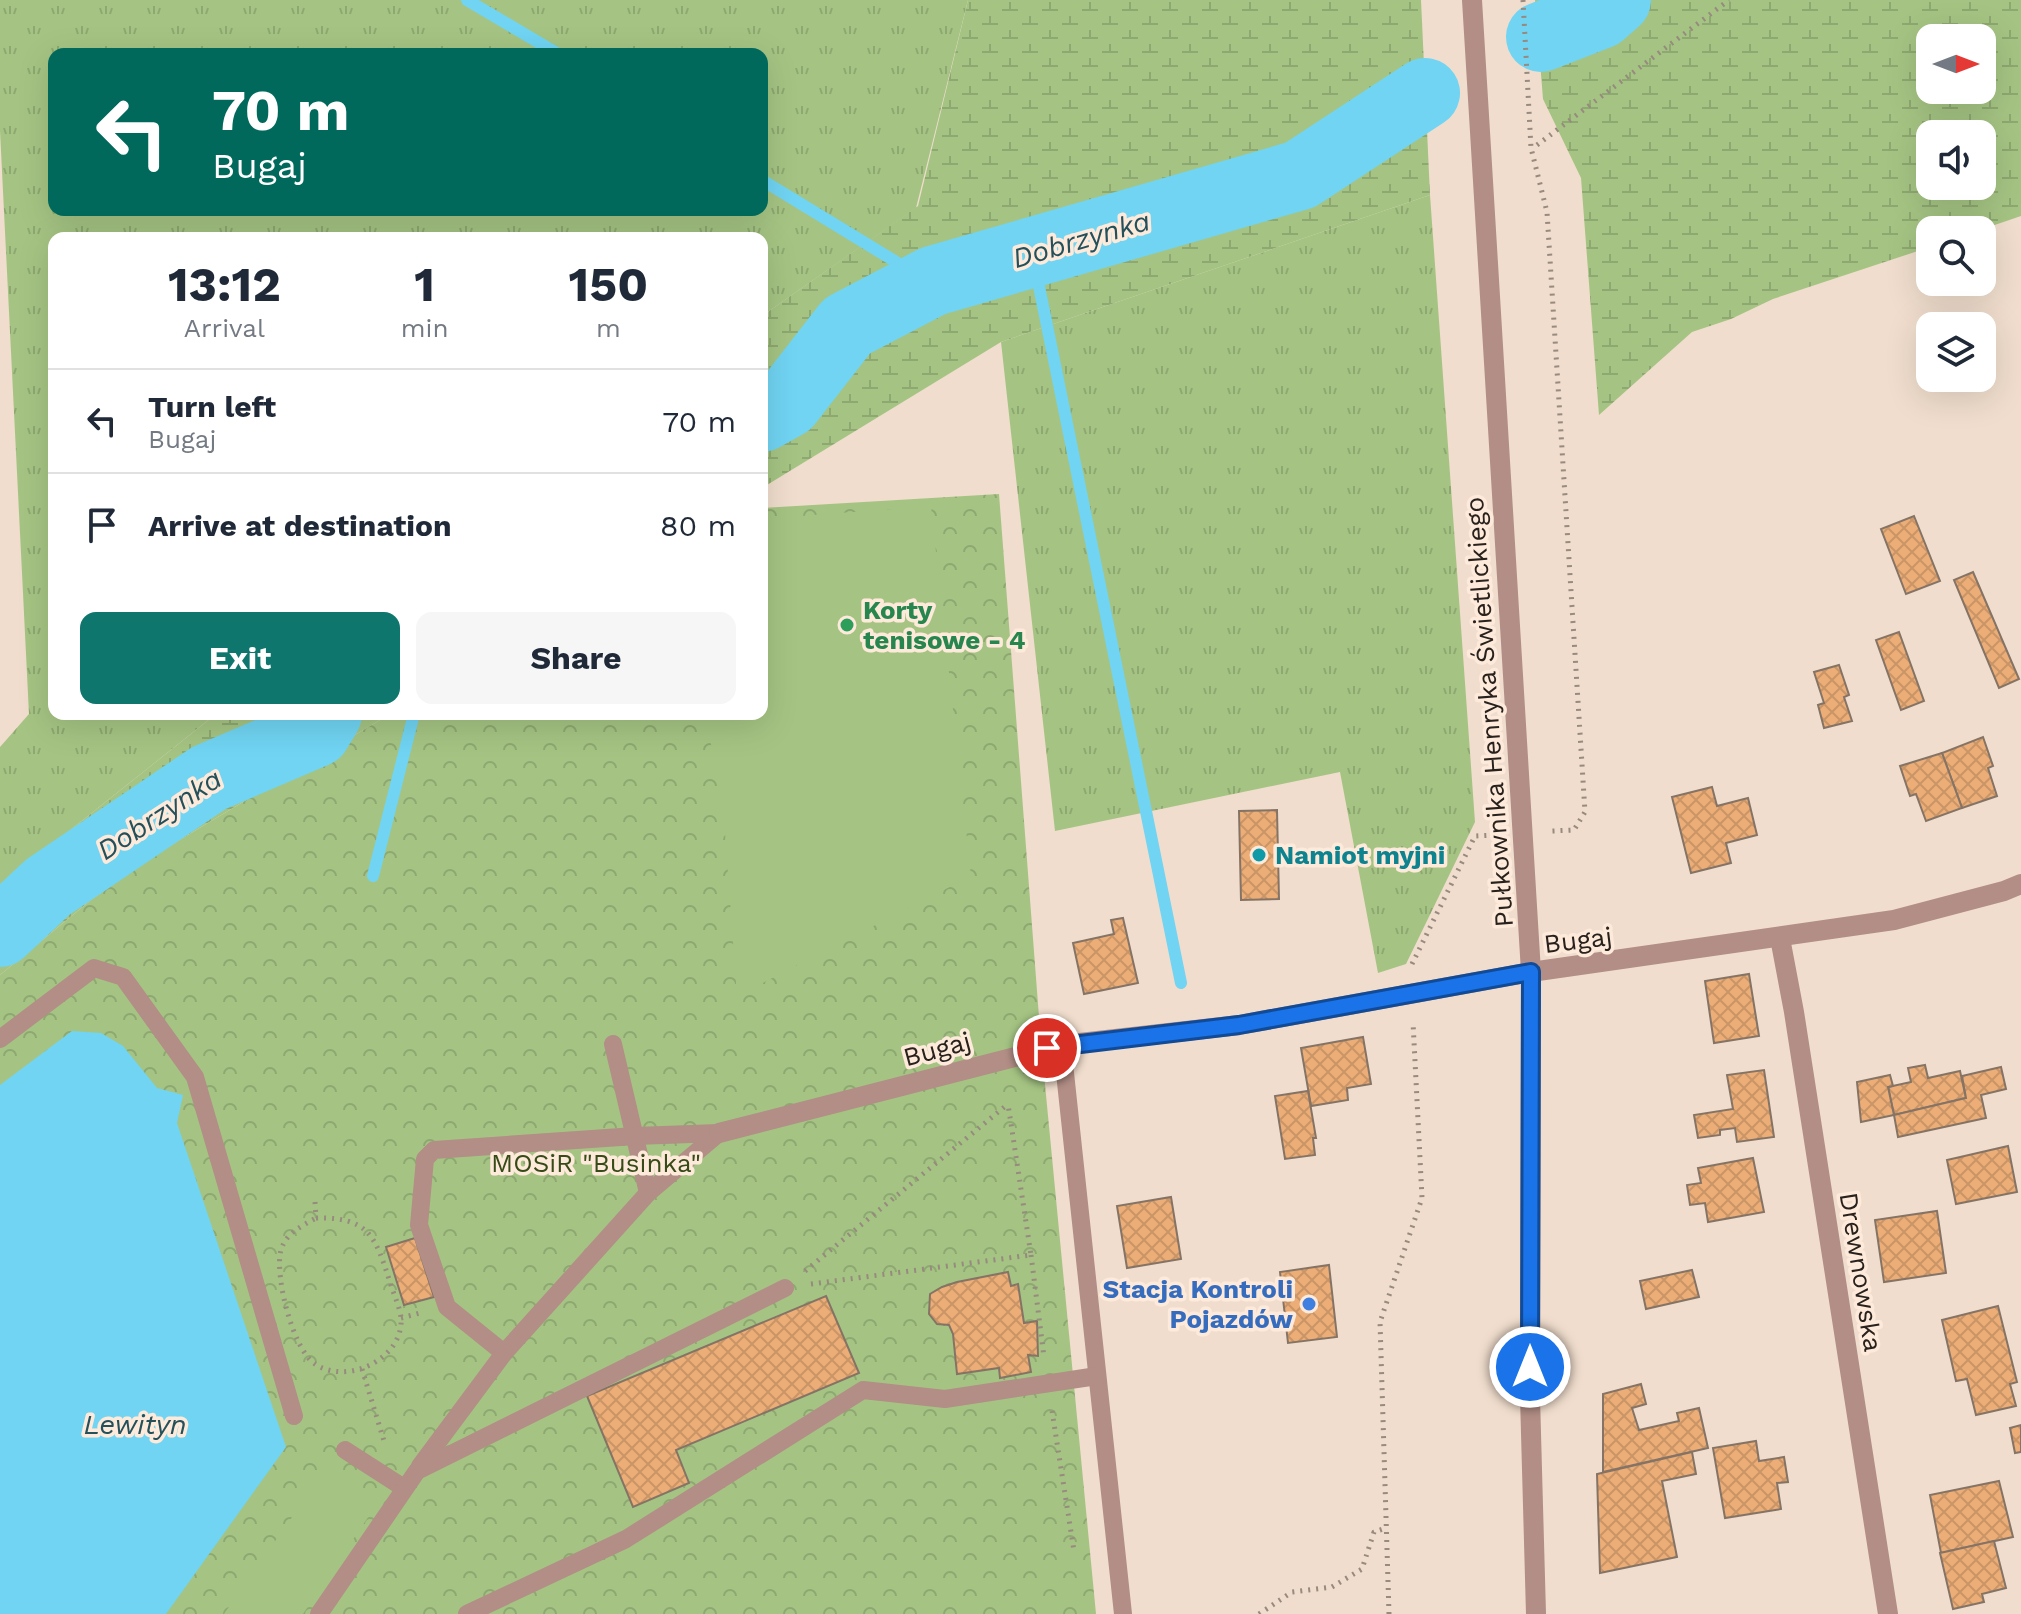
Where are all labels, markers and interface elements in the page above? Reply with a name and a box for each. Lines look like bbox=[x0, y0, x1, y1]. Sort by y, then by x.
north arrow bbox=[1916, 24, 1996, 104]
map controls bbox=[1916, 24, 1996, 392]
text: 70 m bbox=[212, 78, 349, 144]
icon: left bbox=[80, 80, 184, 184]
button: sound bbox=[1916, 120, 1996, 200]
text: Bugaj bbox=[212, 145, 307, 187]
water label: Dobrzynka bbox=[1008, 204, 1154, 275]
button: search bbox=[1916, 216, 1996, 296]
text: 13:12 bbox=[168, 256, 281, 313]
text: 1 bbox=[414, 256, 435, 313]
text: 150 bbox=[568, 256, 648, 313]
button: layers bbox=[1916, 312, 1996, 392]
text: Arrival bbox=[184, 313, 265, 343]
text: min bbox=[401, 313, 449, 343]
text: m bbox=[596, 313, 621, 343]
text: Turn left bbox=[148, 389, 276, 424]
icon: left bbox=[80, 399, 124, 443]
text: 70 m bbox=[662, 404, 736, 439]
text: Bugaj bbox=[148, 424, 216, 454]
street label: Pułkownika Henryka Świetlickiego bbox=[1459, 496, 1519, 928]
icon: arrive bbox=[80, 503, 124, 547]
text: Arrive at destination bbox=[148, 508, 452, 543]
text: 80 m bbox=[660, 508, 736, 543]
place label: Korty tenisowe - 4 bbox=[863, 595, 1026, 655]
button: Exit bbox=[80, 612, 400, 704]
button: Share bbox=[416, 612, 736, 704]
marker: Korty tenisowe - 4 bbox=[838, 616, 856, 634]
water label: Dobrzynka bbox=[91, 762, 228, 867]
place label: Namiot myjni bbox=[1275, 840, 1445, 870]
marker: Namiot myjni bbox=[1250, 846, 1268, 864]
street label: Bugaj bbox=[1542, 921, 1614, 959]
pin bbox=[1013, 1014, 1081, 1082]
street label: Bugaj bbox=[900, 1026, 974, 1072]
icon: arrive bbox=[1025, 1026, 1069, 1070]
park label: MOSiR "Businka" bbox=[491, 1148, 701, 1178]
street label: Drewnowska bbox=[1834, 1190, 1888, 1354]
place label: Stacja Kontroli Pojazdów bbox=[1103, 1274, 1294, 1334]
marker: Stacja Kontroli Pojazdów bbox=[1300, 1295, 1318, 1313]
position arrow bbox=[1488, 1325, 1572, 1409]
water label: Lewityn bbox=[83, 1408, 187, 1441]

